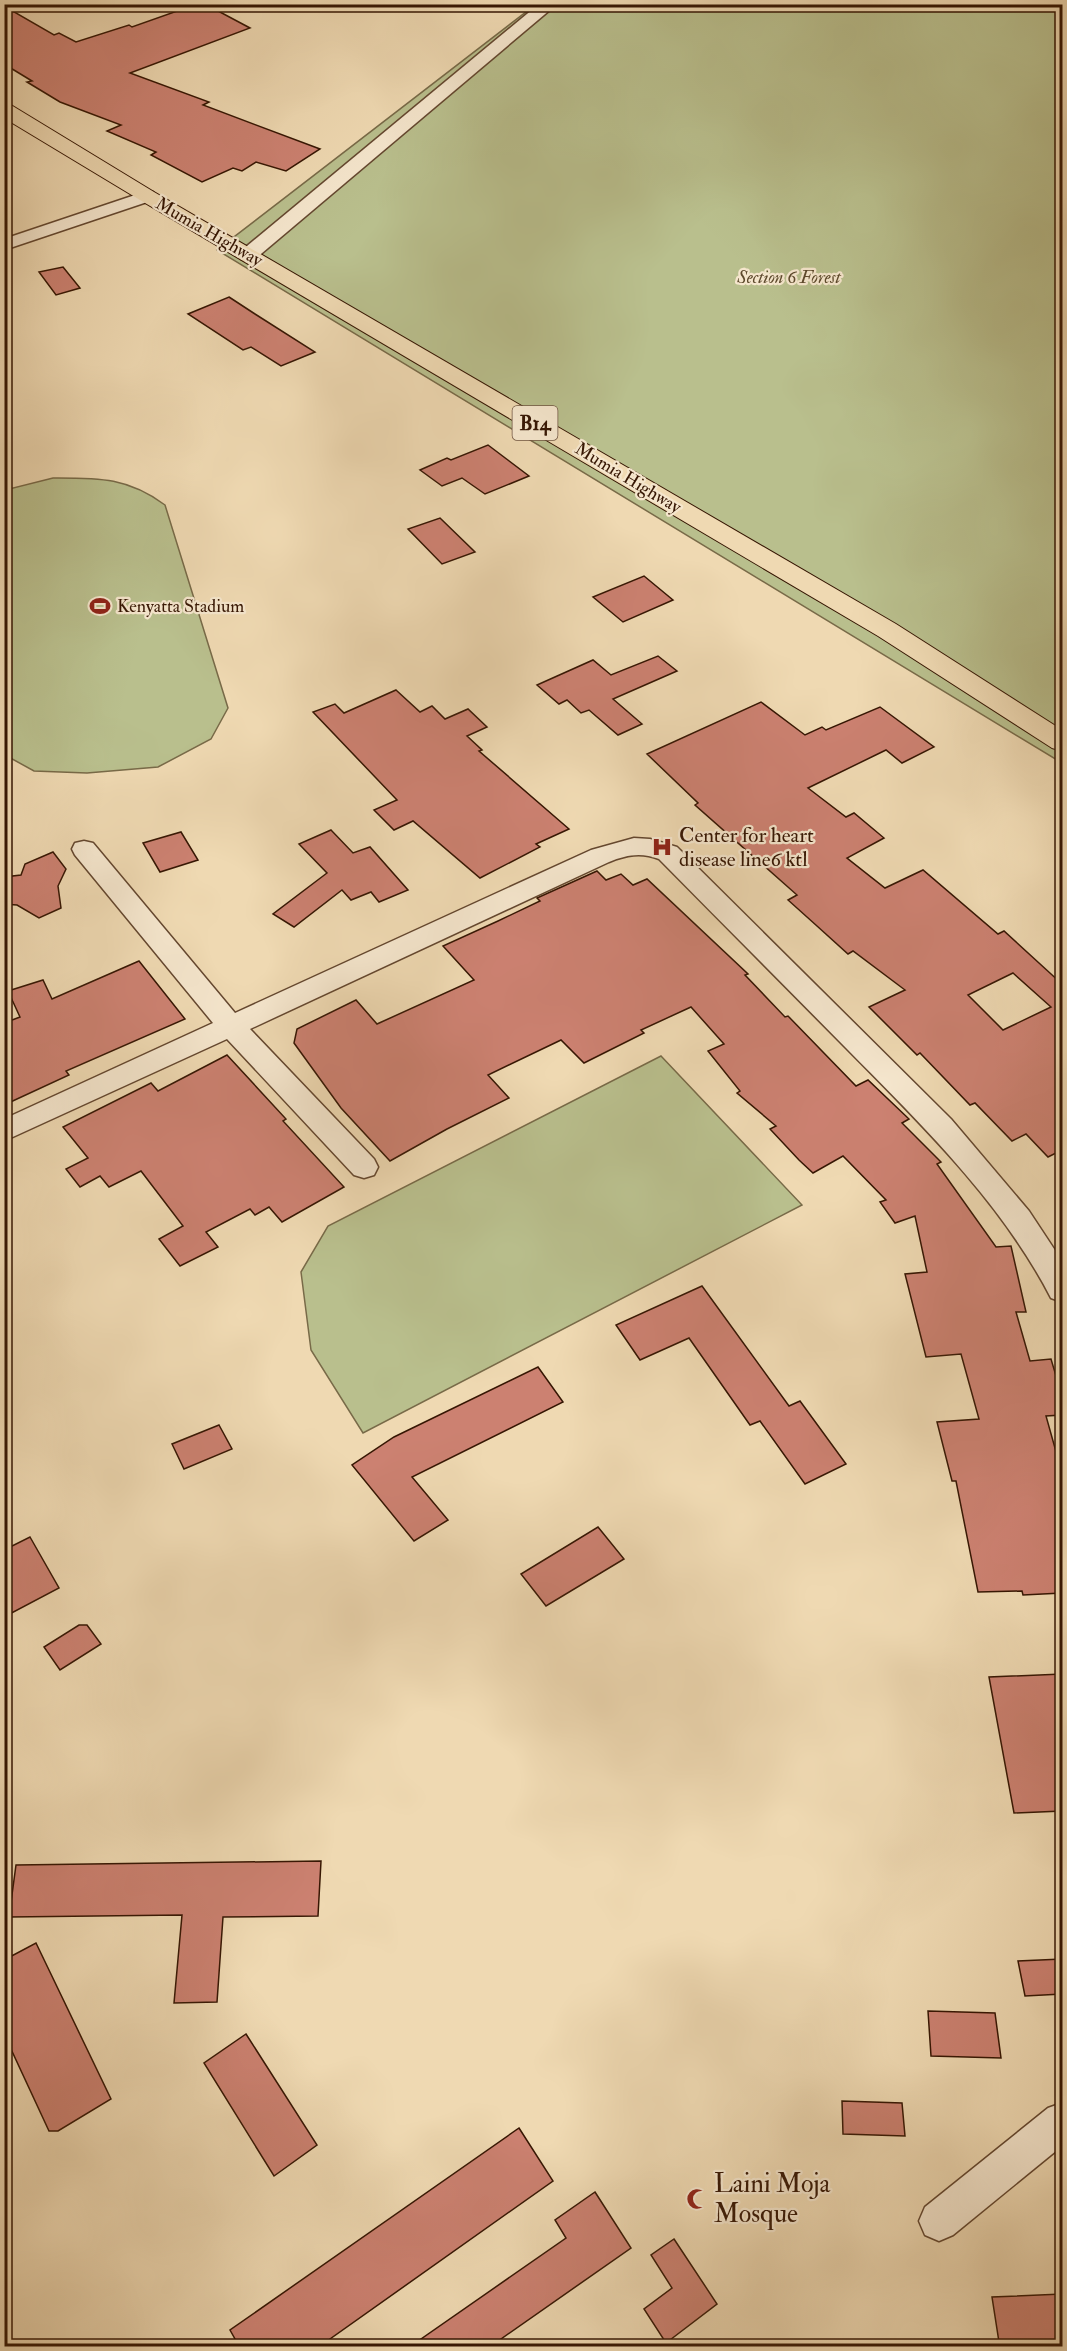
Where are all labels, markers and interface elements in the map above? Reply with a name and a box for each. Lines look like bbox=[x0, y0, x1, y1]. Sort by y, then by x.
street label: Mumia Highway bbox=[151, 192, 268, 273]
park label: Section 6 Forest bbox=[736, 266, 841, 289]
road number: B14 bbox=[512, 406, 558, 440]
street label: Mumia Highway bbox=[571, 437, 686, 519]
sports icon: Kenyatta Stadium bbox=[88, 594, 112, 618]
place label: Kenyatta Stadium bbox=[117, 595, 244, 618]
place label: Center for heart disease line6 ktl bbox=[679, 822, 814, 873]
hospital icon: Center for heart disease line6 ktl bbox=[650, 835, 674, 859]
place label: Laini Moja Mosque bbox=[714, 2168, 830, 2230]
mosque icon: Laini Moja Mosque bbox=[685, 2187, 709, 2211]

